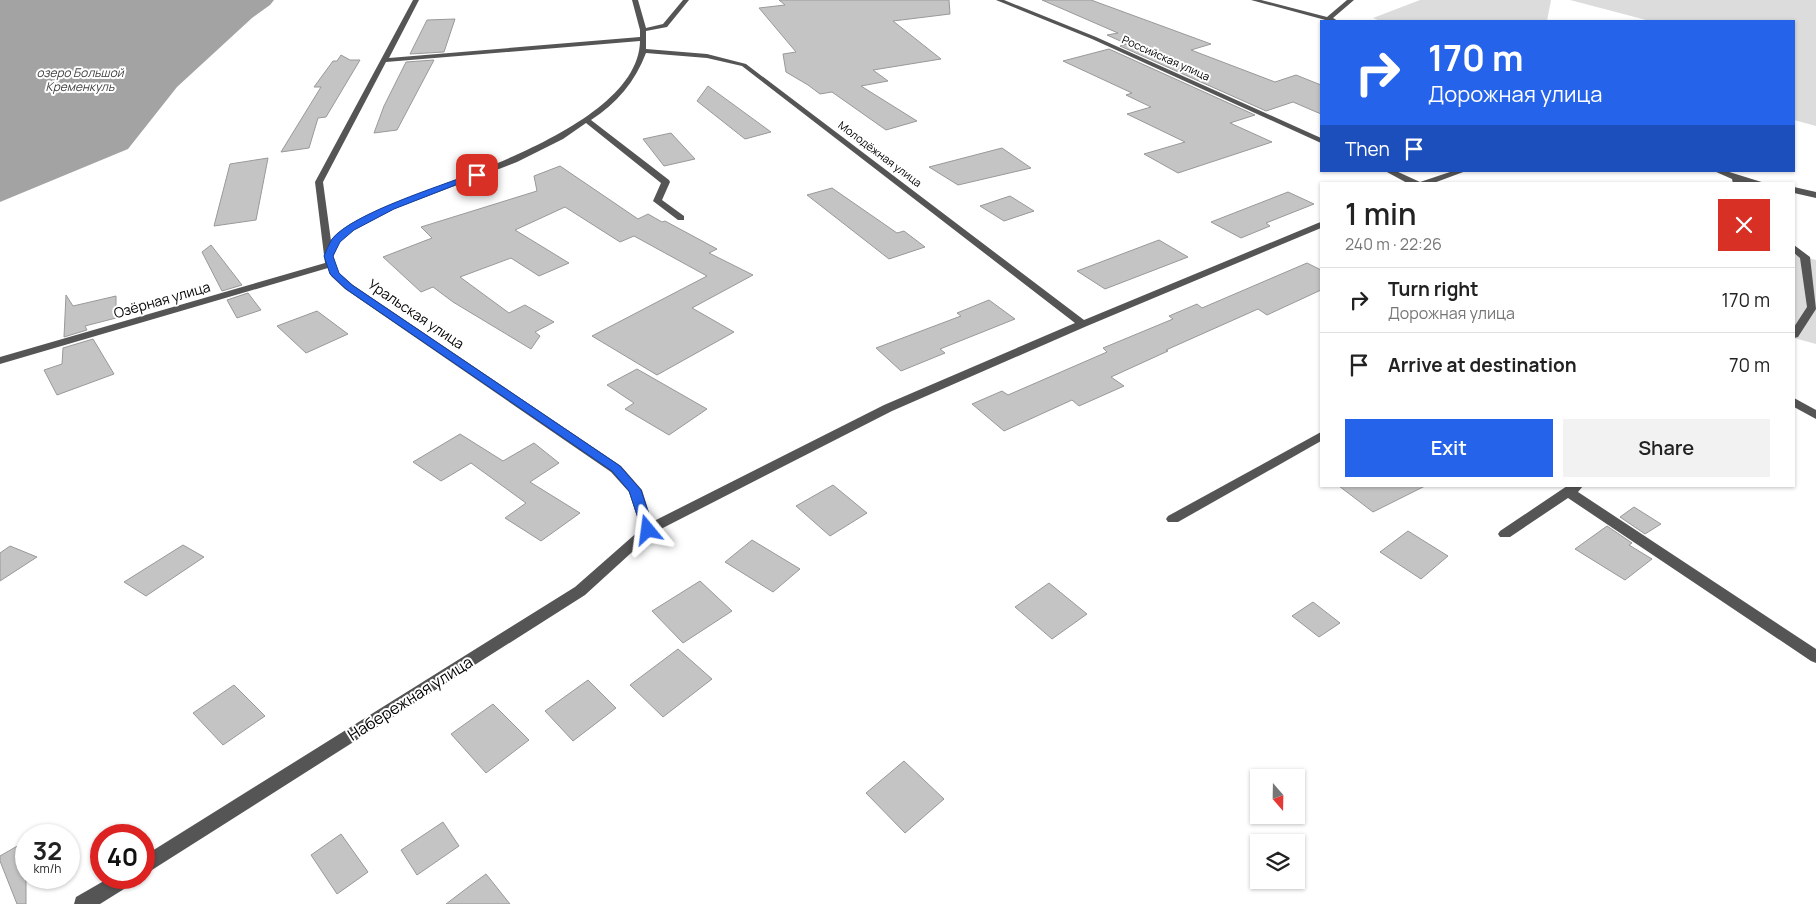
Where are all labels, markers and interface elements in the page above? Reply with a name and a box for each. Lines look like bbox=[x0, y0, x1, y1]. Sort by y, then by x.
street label: Российская улица bbox=[1120, 31, 1213, 84]
text: 170 m bbox=[1428, 34, 1524, 82]
icon: right bbox=[1345, 40, 1410, 105]
water label: озеро Большой Кременкуль bbox=[36, 64, 125, 95]
text: Дорожная улица bbox=[1428, 79, 1602, 109]
street label: Молодёжная улица bbox=[835, 117, 925, 190]
icon: arrive bbox=[1400, 135, 1428, 163]
text: Then bbox=[1345, 136, 1390, 162]
pin bbox=[456, 154, 498, 196]
icon: arrive bbox=[463, 161, 491, 189]
text: 1 min bbox=[1345, 193, 1417, 234]
button: close bbox=[1718, 199, 1770, 251]
text: 240 m · 22:26 bbox=[1345, 233, 1442, 255]
street label: Уральская улица bbox=[364, 274, 468, 353]
text: Turn right bbox=[1388, 276, 1478, 302]
street label: Озёрная улица bbox=[111, 277, 212, 322]
icon: right bbox=[1345, 286, 1373, 314]
text: 170 m bbox=[1722, 287, 1770, 313]
text: Дорожная улица bbox=[1388, 302, 1515, 324]
icon: arrive bbox=[1345, 351, 1373, 379]
text: Arrive at destination bbox=[1388, 352, 1577, 378]
text: 70 m bbox=[1729, 352, 1770, 378]
button: Exit bbox=[1345, 419, 1553, 477]
button: Share bbox=[1563, 419, 1770, 477]
position arrow bbox=[621, 503, 673, 555]
street label: Набережная улица bbox=[343, 651, 477, 745]
north arrow bbox=[1250, 769, 1305, 824]
map controls bbox=[1250, 769, 1305, 889]
speed limit sign: 40 bbox=[90, 824, 155, 889]
text: 32 bbox=[33, 833, 62, 868]
button: layers bbox=[1250, 834, 1305, 889]
text: km/h bbox=[34, 860, 61, 877]

